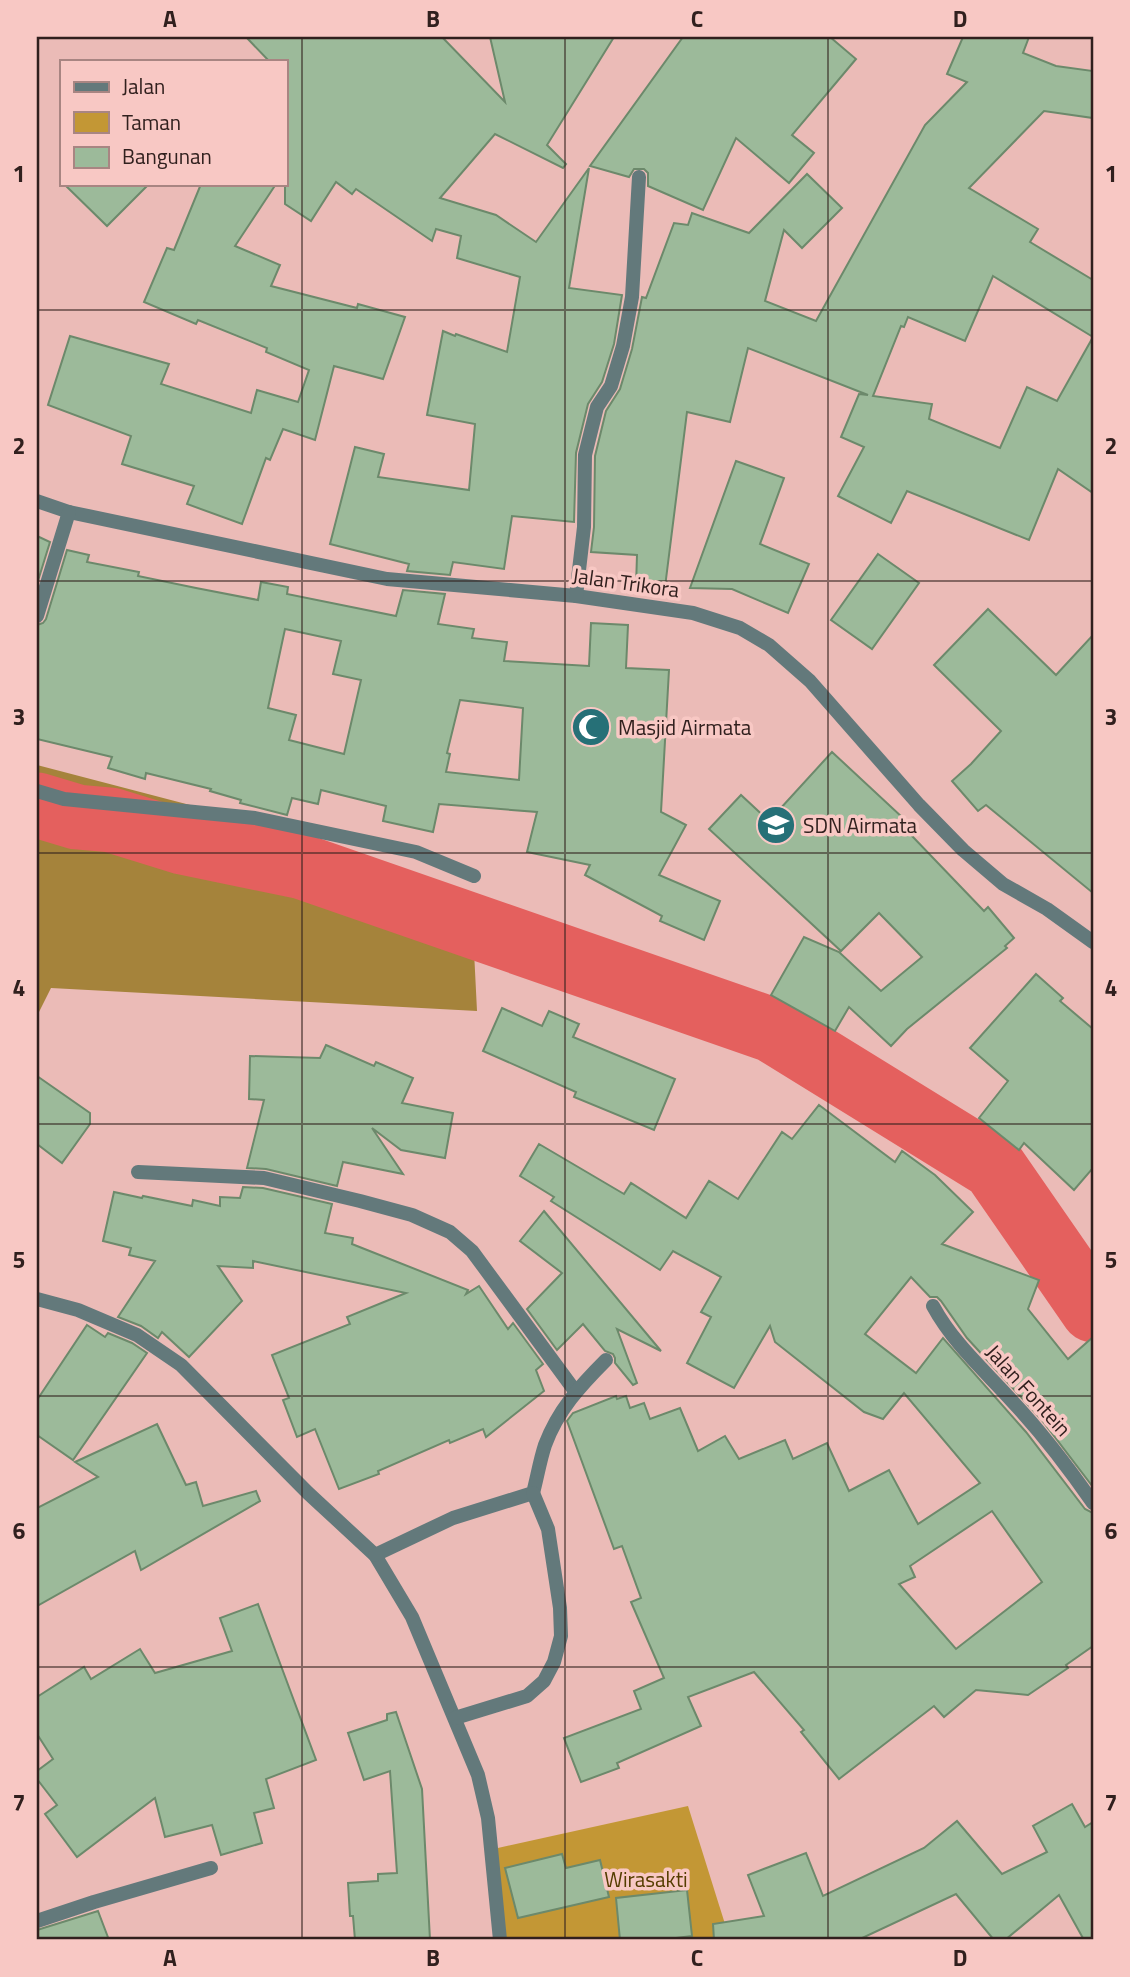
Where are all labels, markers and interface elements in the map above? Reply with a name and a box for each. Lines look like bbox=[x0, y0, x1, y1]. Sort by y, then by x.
text: A bbox=[163, 1, 177, 36]
text: B bbox=[426, 1, 440, 36]
text: C bbox=[691, 1, 703, 36]
text: D bbox=[953, 1, 967, 36]
legend bbox=[60, 60, 287, 186]
text: Jalan bbox=[122, 70, 165, 102]
text: Taman bbox=[122, 106, 181, 138]
text: Bangunan bbox=[122, 140, 212, 172]
text: 1 bbox=[13, 156, 25, 191]
text: 1 bbox=[1105, 156, 1117, 191]
text: 2 bbox=[13, 428, 25, 463]
text: 2 bbox=[1105, 428, 1117, 463]
street label: Jalan Trikora bbox=[570, 559, 682, 605]
text: 3 bbox=[13, 699, 25, 734]
text: 3 bbox=[1105, 699, 1117, 734]
mosque icon: Masjid Airmata bbox=[570, 706, 612, 748]
place label: Masjid Airmata bbox=[618, 711, 752, 743]
school or university icon: SDN Airmata bbox=[755, 804, 797, 846]
place label: SDN Airmata bbox=[803, 809, 918, 841]
text: 4 bbox=[13, 970, 25, 1005]
text: 4 bbox=[1105, 970, 1117, 1005]
text: 5 bbox=[13, 1242, 25, 1277]
text: 5 bbox=[1105, 1242, 1117, 1277]
street label: Jalan Fontein bbox=[979, 1337, 1079, 1443]
text: 6 bbox=[13, 1513, 26, 1548]
text: 6 bbox=[1105, 1513, 1118, 1548]
text: 7 bbox=[13, 1785, 25, 1820]
text: 7 bbox=[1105, 1785, 1117, 1820]
park label: Wirasakti bbox=[604, 1863, 688, 1895]
text: A bbox=[163, 1940, 177, 1975]
text: B bbox=[426, 1940, 440, 1975]
text: C bbox=[691, 1940, 703, 1975]
text: D bbox=[953, 1940, 967, 1975]

